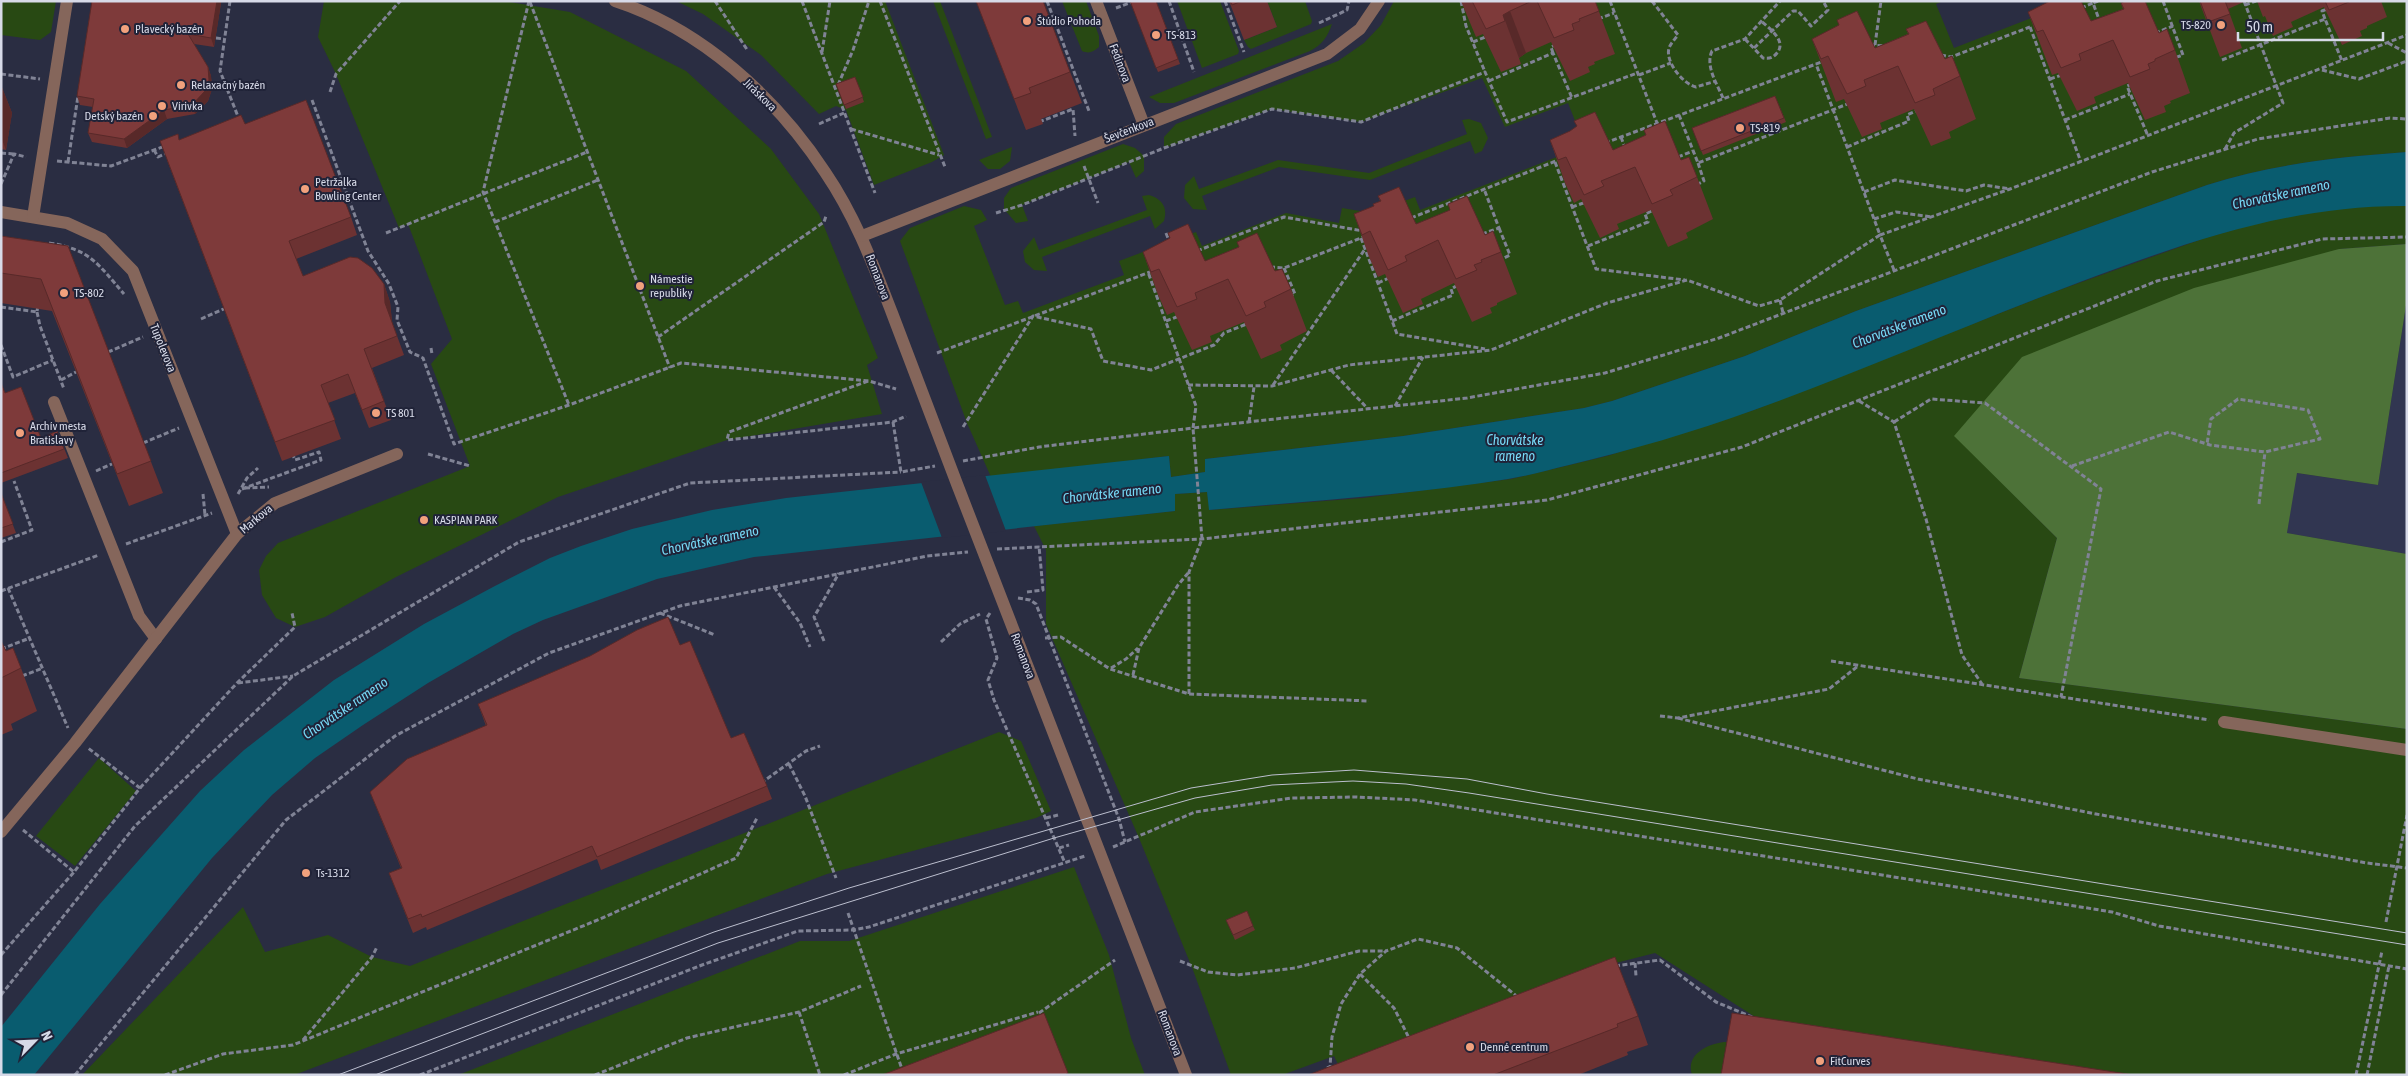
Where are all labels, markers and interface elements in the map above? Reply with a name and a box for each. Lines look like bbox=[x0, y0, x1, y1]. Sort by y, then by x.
scale bar bbox=[2238, 10, 2383, 42]
place label: Štúdio Pohoda bbox=[1037, 14, 1101, 28]
marker: Štúdio Pohoda bbox=[1021, 15, 1033, 27]
place label: TS-820 bbox=[2181, 18, 2211, 32]
text: 50 m bbox=[2246, 18, 2273, 35]
marker: TS-820 bbox=[2215, 19, 2227, 31]
place label: Plavecký bazén bbox=[135, 22, 203, 36]
marker: Plavecký bazén bbox=[119, 23, 131, 35]
place label: TS-813 bbox=[1166, 28, 1196, 42]
marker: TS-813 bbox=[1150, 29, 1162, 41]
street label: Fedinova bbox=[1106, 42, 1134, 84]
street label: Jiráskova bbox=[741, 76, 779, 114]
place label: Relaxačný bazén bbox=[191, 78, 265, 92]
marker: Relaxačný bazén bbox=[175, 79, 187, 91]
place label: Vírivka bbox=[172, 99, 203, 113]
marker: Vírivka bbox=[156, 100, 168, 112]
place label: Detský bazén bbox=[85, 109, 143, 123]
marker: Detský bazén bbox=[147, 110, 159, 122]
street label: Ševčenkova bbox=[1102, 114, 1156, 146]
place label: TS-819 bbox=[1750, 121, 1781, 135]
marker: TS-819 bbox=[1734, 122, 1746, 134]
place label: Petržalka Bowling Center bbox=[315, 175, 381, 203]
water label: Chorvátske rameno bbox=[2231, 176, 2332, 212]
marker: Petržalka Bowling Center bbox=[299, 183, 311, 195]
street label: Romanova bbox=[863, 252, 893, 302]
place label: Námestie republiky bbox=[650, 272, 693, 300]
marker: Námestie republiky bbox=[634, 280, 646, 292]
place label: TS-802 bbox=[74, 286, 104, 300]
marker: TS-802 bbox=[58, 287, 70, 299]
water label: Chorvátske rameno bbox=[1850, 301, 1949, 351]
street label: Tupolevova bbox=[147, 322, 179, 374]
place label: TS 801 bbox=[386, 406, 415, 420]
marker: TS 801 bbox=[370, 407, 382, 419]
place label: Archív mesta Bratislavy bbox=[30, 419, 86, 447]
marker: Archív mesta Bratislavy bbox=[14, 427, 26, 439]
water label: Chorvátske rameno bbox=[1486, 432, 1544, 464]
water label: Chorvátske rameno bbox=[1062, 480, 1163, 506]
street label: Markova bbox=[237, 501, 275, 537]
place label: KASPIAN PARK bbox=[434, 513, 498, 527]
marker: KASPIAN PARK bbox=[418, 514, 430, 526]
water label: Chorvátske rameno bbox=[660, 522, 761, 558]
street label: Romanova bbox=[1008, 631, 1038, 681]
water label: Chorvátske rameno bbox=[299, 673, 391, 742]
place label: Ts-1312 bbox=[316, 866, 350, 880]
marker: Ts-1312 bbox=[300, 867, 312, 879]
street label: Romanova bbox=[1155, 1008, 1185, 1058]
north arrow bbox=[10, 1016, 60, 1066]
text: N bbox=[38, 1029, 56, 1043]
place label: Denné centrum bbox=[1480, 1040, 1548, 1054]
marker: Denné centrum bbox=[1464, 1041, 1476, 1053]
place label: FitCurves bbox=[1830, 1054, 1870, 1068]
marker: FitCurves bbox=[1814, 1055, 1826, 1067]

